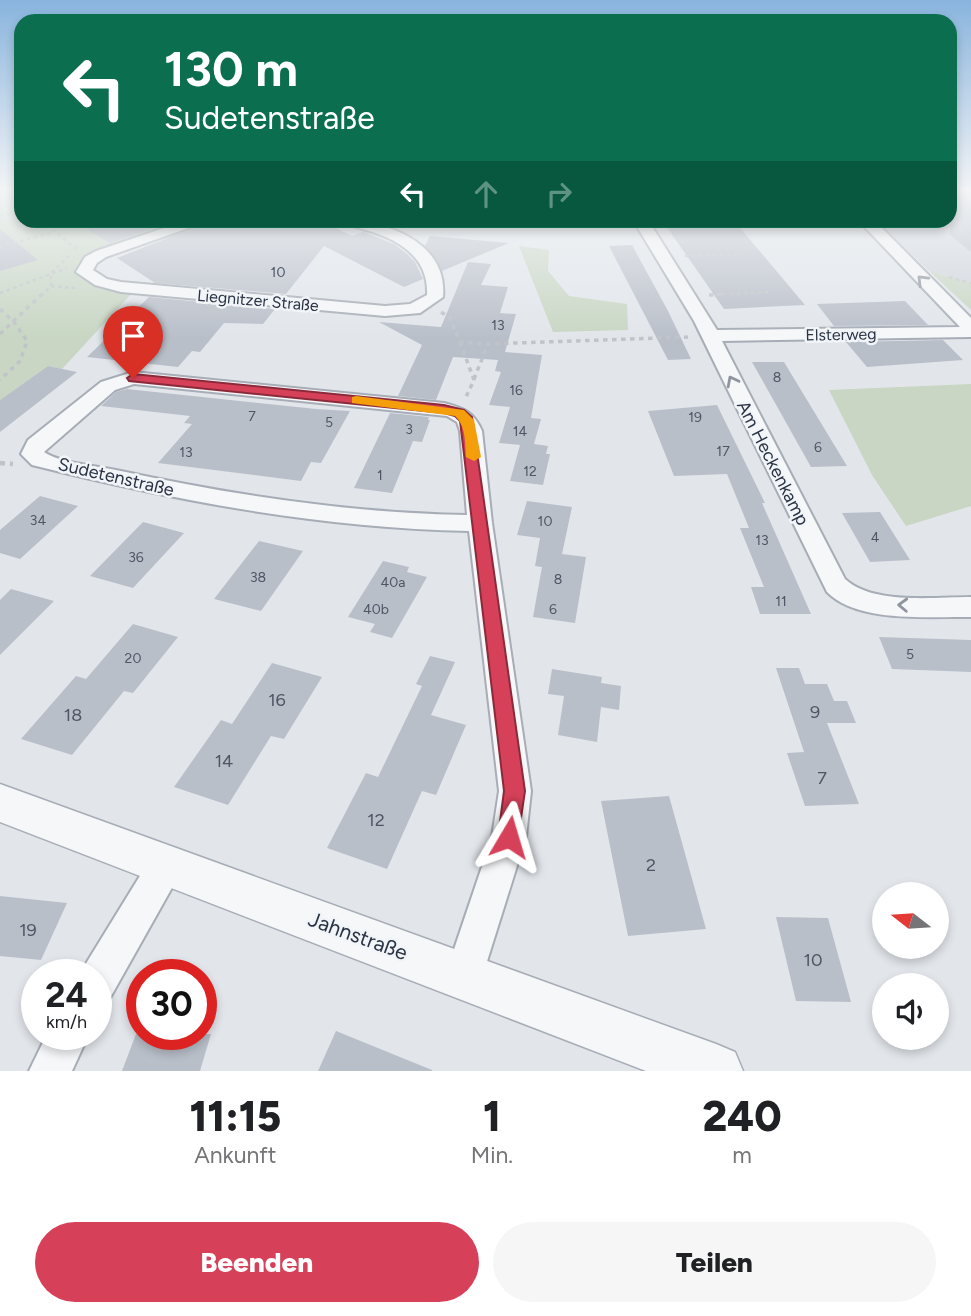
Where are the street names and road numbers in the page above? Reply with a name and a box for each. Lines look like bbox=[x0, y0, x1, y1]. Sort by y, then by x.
street label: Liegnitzer Straße bbox=[196, 286, 320, 315]
street label: Elsterweg bbox=[805, 324, 877, 345]
street label: Am Heckenkamp bbox=[732, 397, 814, 529]
street label: Sudetenstraße bbox=[56, 453, 176, 501]
street label: Jahnstraße bbox=[305, 906, 411, 965]

